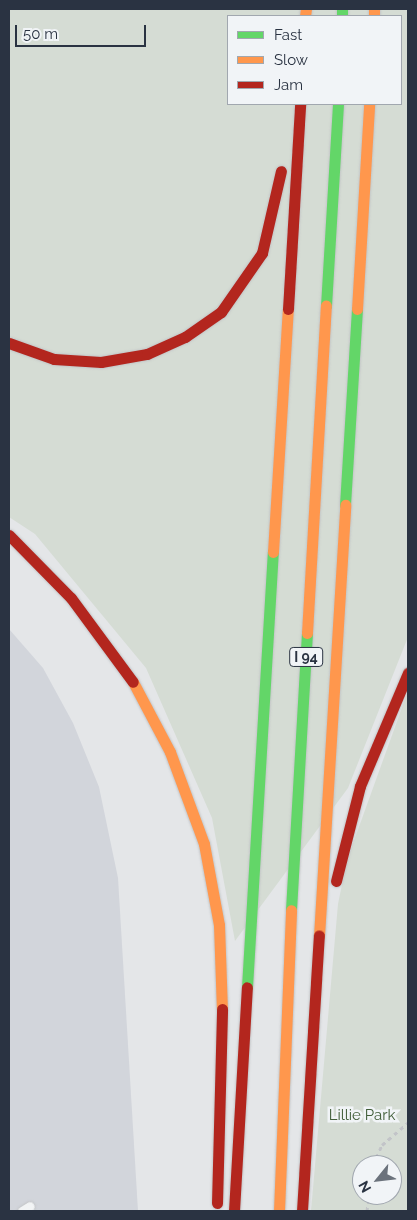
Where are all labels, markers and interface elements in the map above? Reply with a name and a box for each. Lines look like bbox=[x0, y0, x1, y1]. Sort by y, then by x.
scale bar bbox=[18, 15, 149, 47]
legend bbox=[227, 15, 402, 105]
text: 50 m bbox=[23, 25, 58, 43]
text: Fast bbox=[274, 26, 302, 44]
text: Slow bbox=[274, 51, 308, 69]
text: Jam bbox=[274, 76, 303, 94]
road number: I 94 bbox=[288, 646, 324, 669]
park label: Lillie Park bbox=[329, 1107, 395, 1125]
north arrow bbox=[352, 1155, 402, 1205]
text: N bbox=[355, 1178, 374, 1195]

